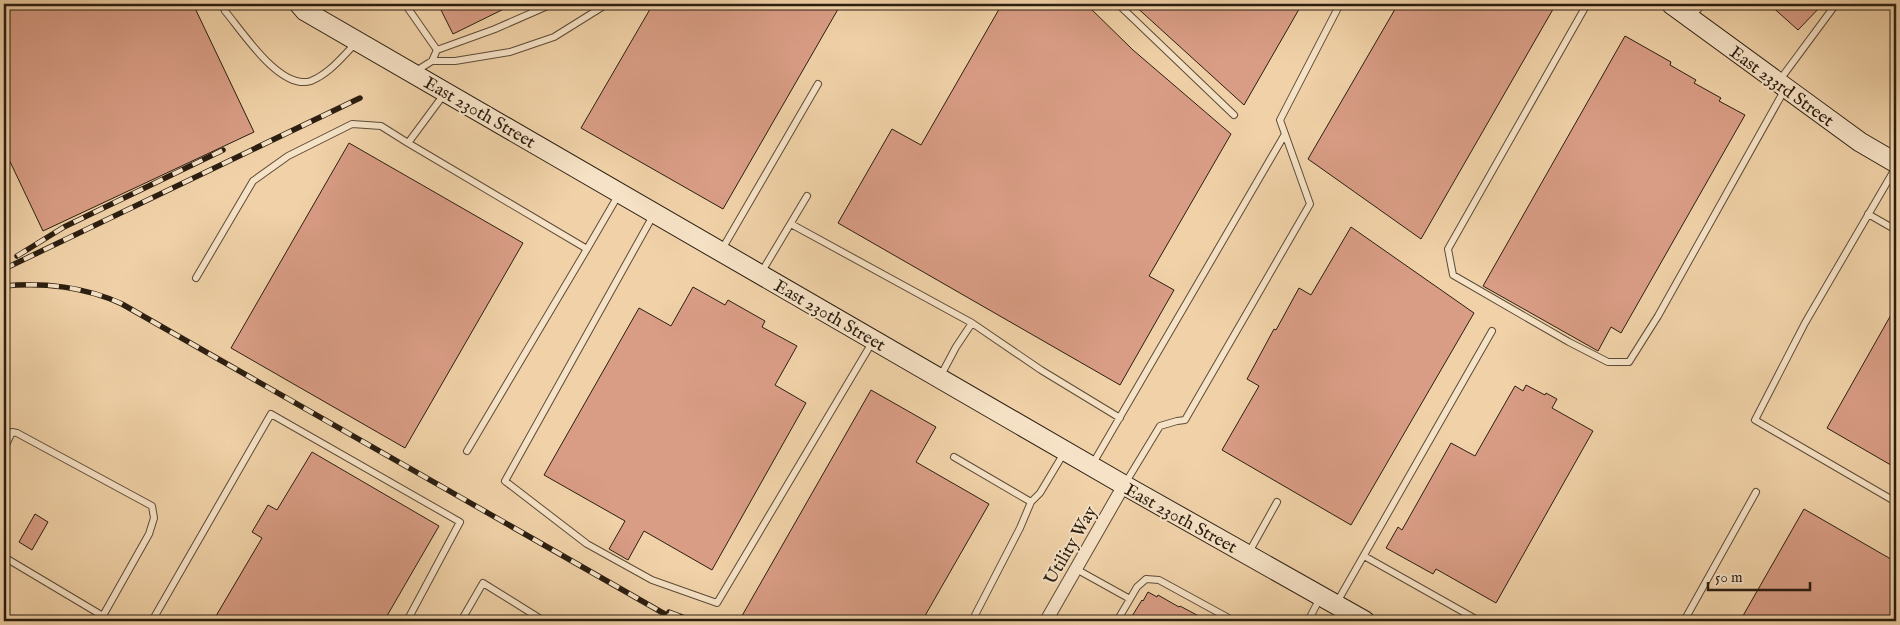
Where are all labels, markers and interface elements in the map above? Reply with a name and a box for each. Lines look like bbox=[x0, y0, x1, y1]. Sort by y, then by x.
street label: East 233rd Street bbox=[1724, 42, 1838, 133]
street label: East 230th Street bbox=[419, 72, 539, 155]
street label: East 230th Street bbox=[769, 275, 889, 358]
street label: East 230th Street bbox=[1120, 479, 1241, 560]
street label: Utility Way bbox=[1040, 502, 1103, 589]
scale bar bbox=[1708, 560, 1810, 592]
text: 50 m bbox=[1715, 568, 1743, 587]

